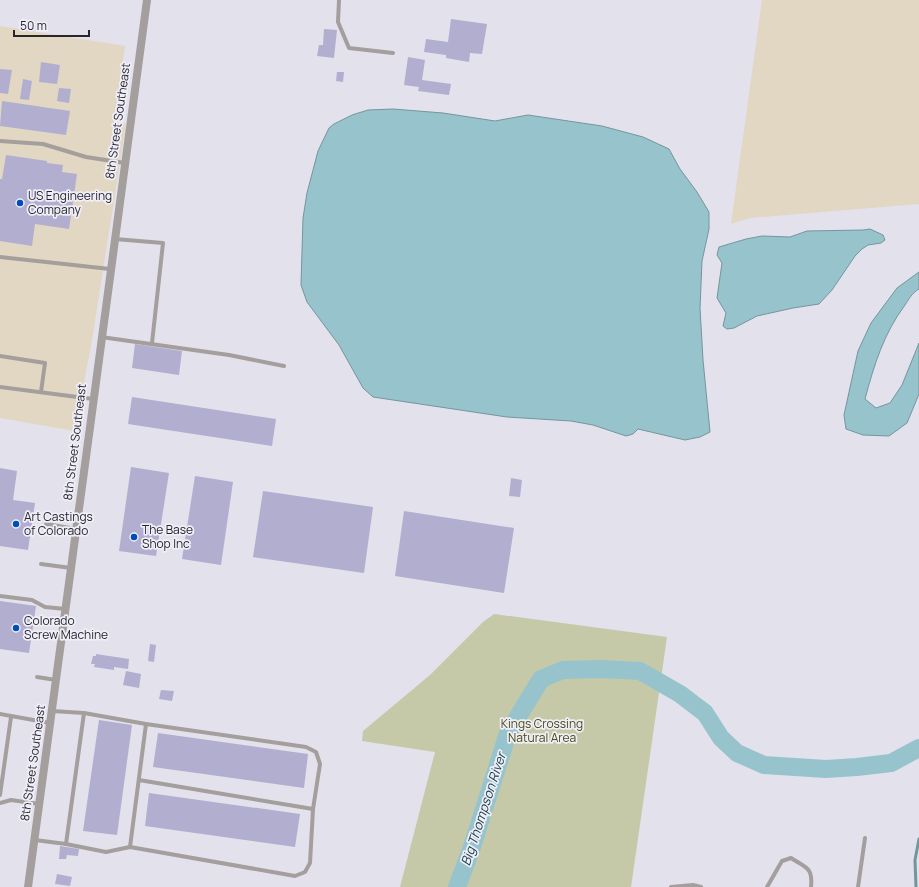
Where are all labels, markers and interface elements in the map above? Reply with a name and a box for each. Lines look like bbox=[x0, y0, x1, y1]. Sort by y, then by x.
scale bar bbox=[14, 12, 89, 38]
text: 50 m bbox=[20, 17, 47, 34]
street label: 8th Street Southeast bbox=[101, 62, 134, 180]
place label: US Engineering Company bbox=[28, 187, 112, 218]
marker: US Engineering Company bbox=[15, 198, 25, 208]
street label: 8th Street Southeast bbox=[59, 383, 90, 501]
place label: Art Castings of Colorado bbox=[24, 508, 93, 539]
marker: Art Castings of Colorado bbox=[11, 519, 21, 529]
place label: The Base Shop Inc bbox=[142, 521, 193, 552]
marker: The Base Shop Inc bbox=[129, 532, 139, 542]
place label: Colorado Screw Machine bbox=[24, 612, 108, 643]
marker: Colorado Screw Machine bbox=[11, 623, 21, 633]
street label: 8th Street Southeast bbox=[16, 704, 49, 822]
park label: Kings Crossing Natural Area bbox=[501, 715, 583, 746]
water label: Big Thompson River bbox=[456, 748, 510, 868]

